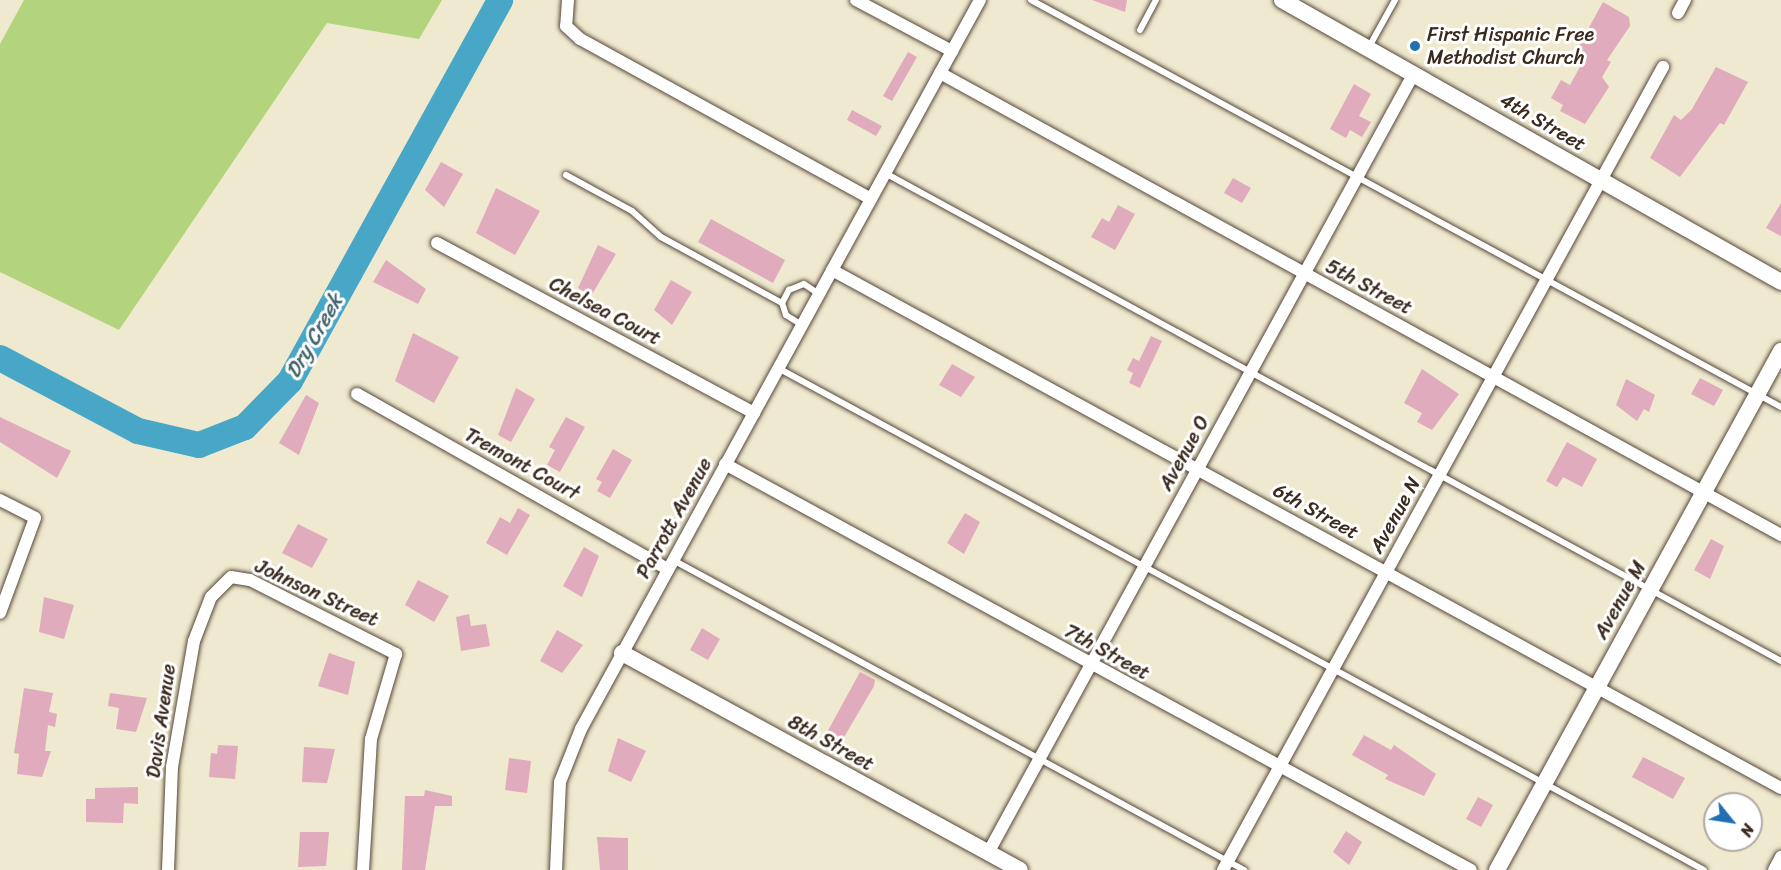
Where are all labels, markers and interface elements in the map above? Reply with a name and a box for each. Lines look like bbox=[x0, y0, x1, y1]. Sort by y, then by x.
place label: First Hispanic Free Methodist Church bbox=[1427, 22, 1595, 69]
marker: First Hispanic Free Methodist Church bbox=[1408, 39, 1422, 53]
street label: 4th Street bbox=[1496, 88, 1590, 156]
street label: 5th Street bbox=[1322, 254, 1416, 320]
street label: Chelsea Court bbox=[545, 272, 665, 350]
water label: Dry Creek bbox=[280, 290, 348, 382]
street label: Avenue O bbox=[1154, 411, 1214, 495]
street label: Tremont Court bbox=[460, 422, 584, 506]
street label: Parrott Avenue bbox=[631, 453, 717, 583]
street label: Avenue N bbox=[1364, 473, 1426, 557]
street label: 6th Street bbox=[1269, 478, 1363, 544]
street label: Johnson Street bbox=[252, 554, 382, 632]
street label: Avenue M bbox=[1589, 557, 1651, 643]
street label: 7th Street bbox=[1060, 619, 1154, 685]
street label: Davis Avenue bbox=[141, 662, 181, 780]
street label: 8th Street bbox=[784, 710, 878, 776]
north arrow bbox=[1703, 792, 1763, 852]
text: N bbox=[1732, 818, 1763, 842]

